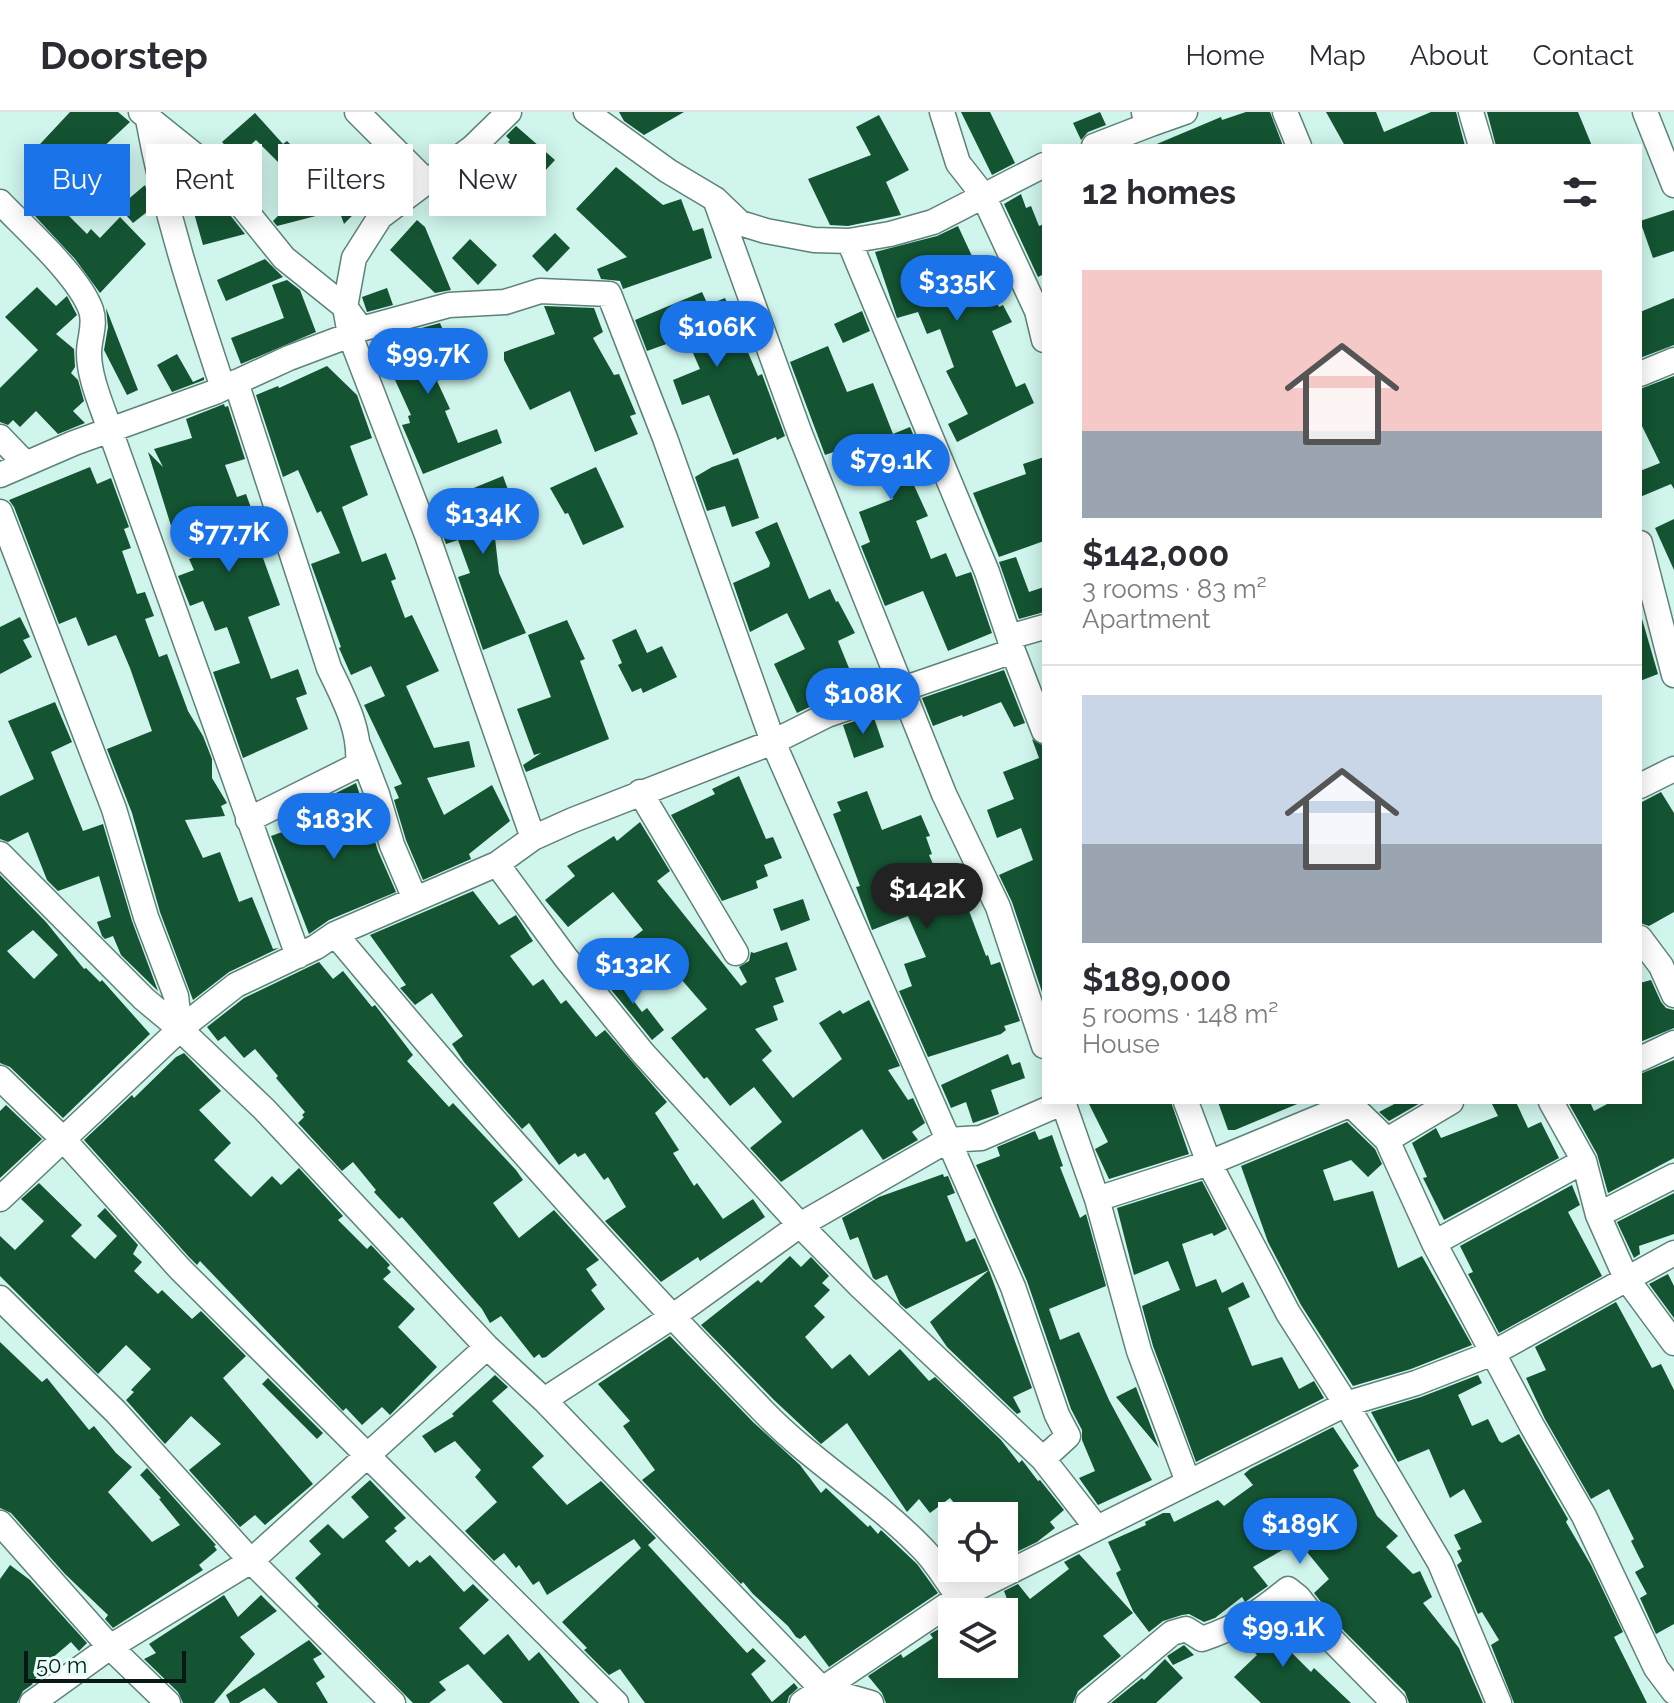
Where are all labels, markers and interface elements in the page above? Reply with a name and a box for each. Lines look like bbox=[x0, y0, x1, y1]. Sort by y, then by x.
text: Doorstep bbox=[40, 33, 208, 78]
text: Home bbox=[1185, 39, 1265, 72]
text: Map bbox=[1309, 39, 1366, 72]
text: About bbox=[1410, 39, 1489, 72]
text: Contact bbox=[1533, 39, 1634, 72]
chip: Buy bbox=[24, 144, 130, 216]
chip: Rent bbox=[146, 144, 262, 216]
chip: Filters bbox=[278, 144, 413, 216]
chip: New bbox=[429, 144, 546, 216]
icon: filters bbox=[1558, 170, 1602, 214]
text: 12 homes bbox=[1082, 172, 1236, 212]
pin: $335K bbox=[901, 255, 1013, 323]
text: $335K bbox=[918, 266, 996, 296]
pin: $106K bbox=[661, 301, 773, 369]
text: $106K bbox=[678, 312, 756, 342]
icon: home bbox=[1270, 322, 1414, 466]
pin: $99.7K bbox=[363, 328, 493, 396]
text: $99.7K bbox=[386, 339, 470, 369]
pin: $79.1K bbox=[826, 434, 956, 502]
text: $79.1K bbox=[850, 445, 932, 475]
pin: $134K bbox=[427, 488, 539, 556]
text: $134K bbox=[445, 499, 521, 529]
pin: $77.7K bbox=[164, 506, 294, 574]
text: $77.7K bbox=[188, 517, 270, 547]
text: $142,000 bbox=[1082, 534, 1229, 574]
text: 3 rooms · 83 m² bbox=[1082, 574, 1267, 604]
text: Apartment bbox=[1082, 604, 1211, 634]
pin: $108K bbox=[807, 668, 919, 736]
text: $108K bbox=[824, 679, 902, 709]
icon: home bbox=[1270, 747, 1414, 891]
pin: $183K bbox=[278, 793, 390, 861]
text: $183K bbox=[296, 804, 372, 834]
pin: $142K bbox=[871, 863, 983, 931]
text: $142K bbox=[889, 874, 965, 904]
pin: $132K bbox=[577, 938, 689, 1006]
text: $132K bbox=[595, 949, 671, 979]
text: $189,000 bbox=[1082, 959, 1231, 999]
text: 5 rooms · 148 m² bbox=[1082, 999, 1278, 1029]
text: House bbox=[1082, 1029, 1160, 1059]
pin: $189K bbox=[1244, 1498, 1356, 1566]
map controls bbox=[938, 1502, 1018, 1678]
button: locate bbox=[938, 1502, 1018, 1582]
text: $189K bbox=[1261, 1509, 1339, 1539]
button: layers bbox=[938, 1598, 1018, 1678]
pin: $99.1K bbox=[1218, 1601, 1348, 1669]
text: $99.1K bbox=[1241, 1612, 1325, 1642]
scale bar bbox=[24, 1647, 186, 1683]
text: 50 m bbox=[36, 1652, 87, 1678]

